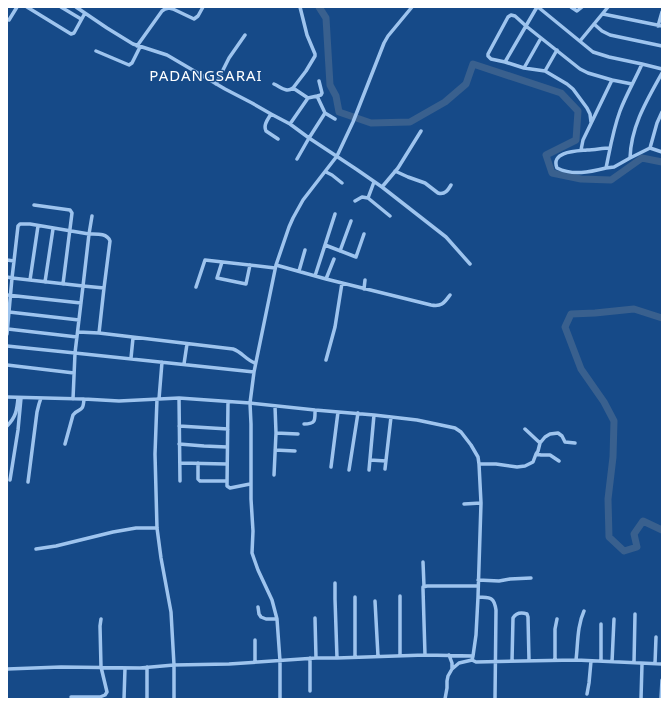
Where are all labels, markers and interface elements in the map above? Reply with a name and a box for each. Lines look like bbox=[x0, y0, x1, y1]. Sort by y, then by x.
district label: PADANGSARAI bbox=[149, 65, 263, 85]

